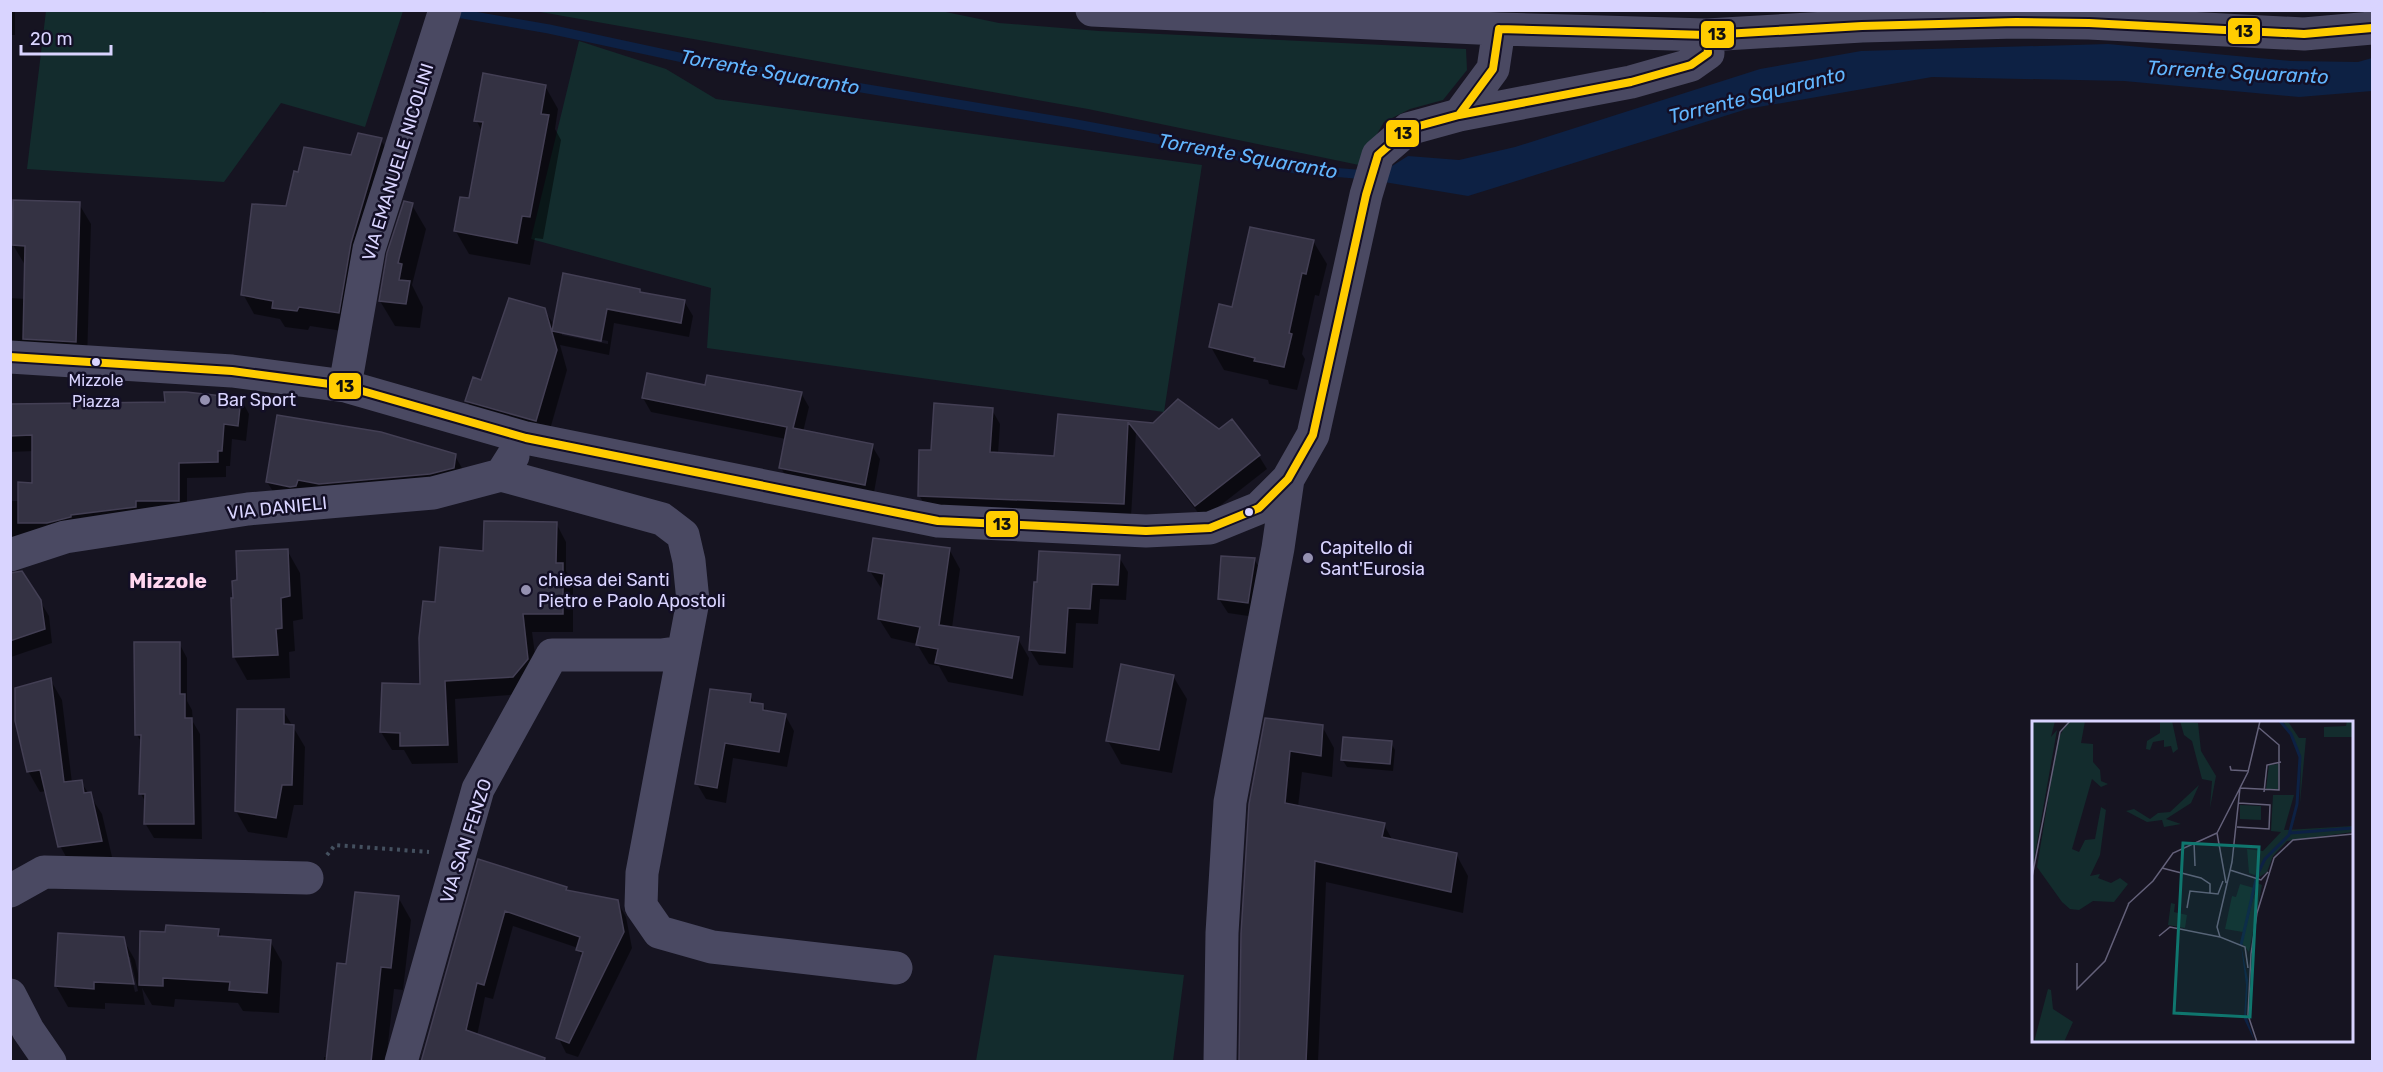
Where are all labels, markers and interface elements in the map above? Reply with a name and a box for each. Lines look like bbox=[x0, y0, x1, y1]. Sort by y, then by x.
line badge: 13 bbox=[2227, 17, 2261, 45]
scale bar bbox=[21, 18, 111, 56]
line badge: 13 bbox=[1700, 20, 1735, 49]
text: 13 bbox=[2235, 22, 2253, 41]
text: 13 bbox=[1708, 25, 1726, 44]
text: 20 m bbox=[30, 28, 72, 50]
water label: Torrente Squaranto bbox=[678, 44, 862, 100]
water label: Torrente Squaranto bbox=[2147, 55, 2329, 89]
street label: VIA EMANUELE NICOLINI bbox=[357, 61, 439, 263]
water label: Torrente Squaranto bbox=[1666, 61, 1848, 129]
line badge: 13 bbox=[1385, 119, 1420, 148]
text: 13 bbox=[1394, 124, 1412, 143]
water label: Torrente Squaranto bbox=[1156, 128, 1340, 184]
marker: Mizzole Piazza bbox=[90, 356, 102, 368]
place label: Mizzole Piazza bbox=[69, 371, 123, 411]
line badge: 13 bbox=[328, 372, 362, 400]
text: 13 bbox=[336, 377, 354, 396]
place label: Bar Sport bbox=[217, 389, 296, 411]
marker: Bar Sport bbox=[198, 393, 212, 407]
street label: VIA DANIELI bbox=[226, 492, 328, 524]
unlabelled marker bbox=[1243, 506, 1255, 518]
line badge: 13 bbox=[985, 510, 1019, 538]
text: 13 bbox=[993, 515, 1011, 534]
place label: Capitello di Sant'Eurosia bbox=[1320, 537, 1425, 580]
marker: Capitello di Sant'Eurosia bbox=[1301, 551, 1315, 565]
district label: Mizzole bbox=[129, 568, 207, 593]
place label: chiesa dei Santi Pietro e Paolo Apostoli bbox=[538, 569, 726, 612]
marker: chiesa dei Santi Pietro e Paolo Apostoli bbox=[519, 583, 533, 597]
inset map bbox=[2032, 721, 2353, 1042]
street label: VIA SAN FENZO bbox=[436, 776, 496, 906]

